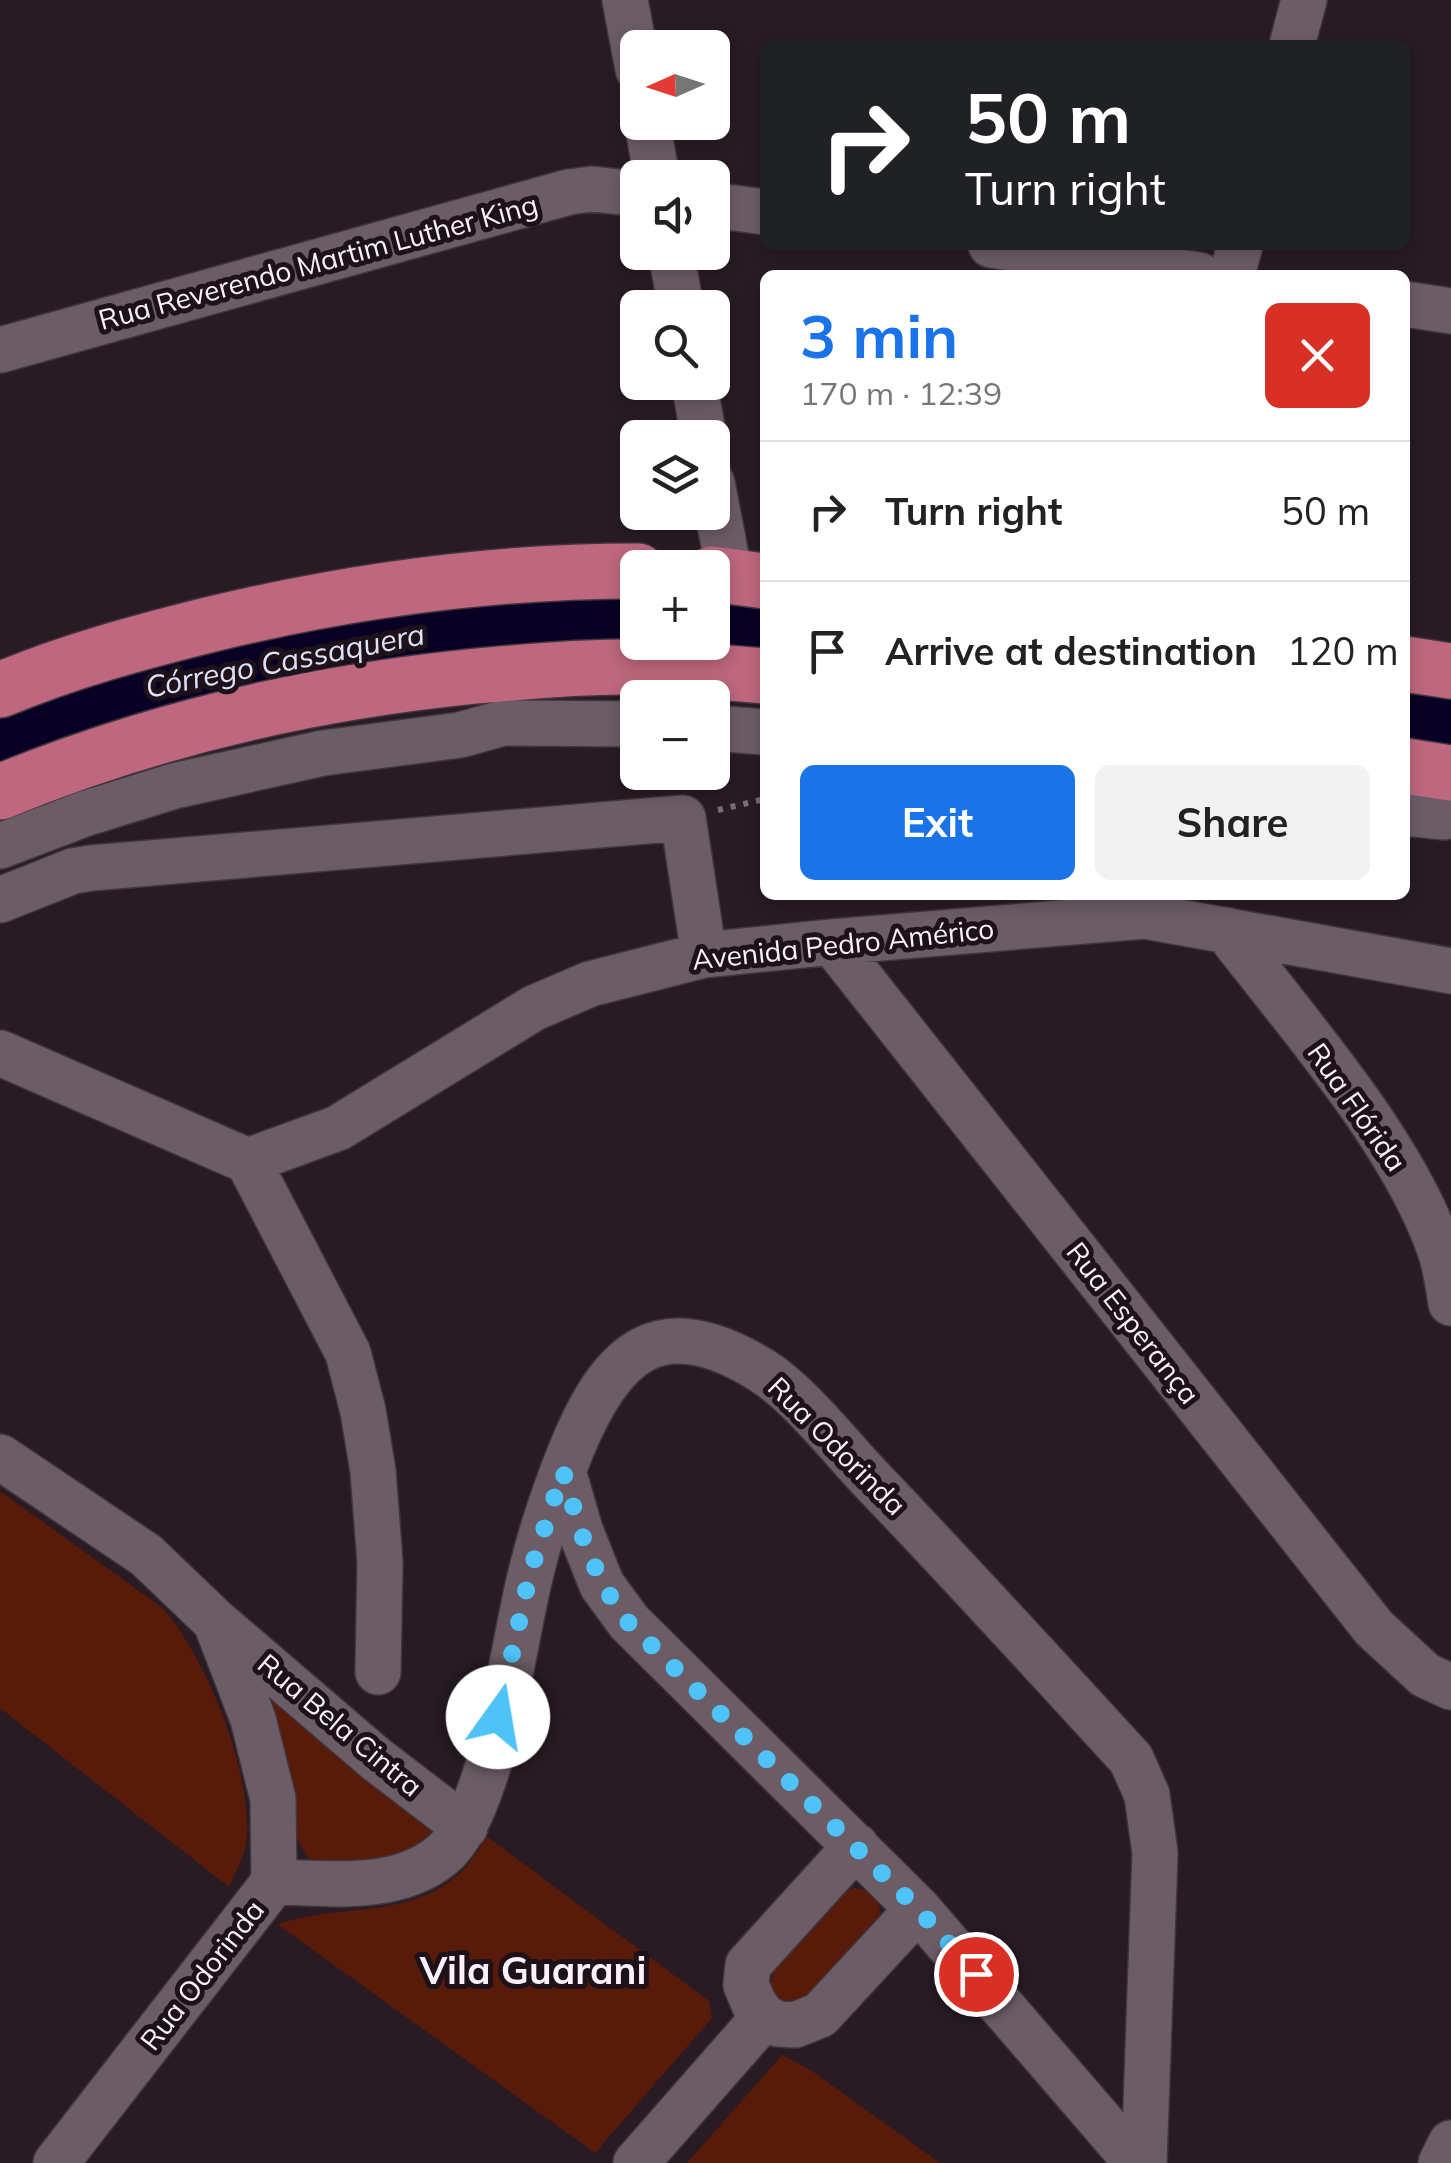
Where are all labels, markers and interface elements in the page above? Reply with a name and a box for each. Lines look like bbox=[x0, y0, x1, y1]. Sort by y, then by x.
north arrow bbox=[620, 30, 730, 140]
map controls bbox=[620, 30, 730, 790]
text: 50 m bbox=[965, 73, 1131, 161]
icon: right bbox=[800, 80, 930, 210]
button: sound bbox=[620, 160, 730, 270]
text: Turn right bbox=[965, 160, 1166, 216]
street label: Rua Reverendo Martim Luther King bbox=[94, 186, 541, 337]
button: search bbox=[620, 290, 730, 400]
text: 3 min bbox=[800, 298, 958, 373]
button: close bbox=[1265, 303, 1370, 408]
text: 170 m · 12:39 bbox=[800, 373, 1002, 413]
button: layers bbox=[620, 420, 730, 530]
icon: right bbox=[800, 484, 855, 539]
text: Turn right bbox=[885, 487, 1062, 535]
text: 50 m bbox=[1281, 487, 1370, 535]
button: + bbox=[620, 550, 730, 660]
water label: Córrego Cassaquera bbox=[142, 614, 428, 706]
icon: arrive bbox=[800, 624, 855, 679]
text: Arrive at destination bbox=[885, 627, 1257, 675]
text: 120 m bbox=[1287, 627, 1399, 675]
button: − bbox=[620, 680, 730, 790]
button: Exit bbox=[800, 765, 1075, 880]
button: Share bbox=[1095, 765, 1370, 880]
street label: Avenida Pedro Américo bbox=[690, 910, 996, 977]
street label: Rua Flórida bbox=[1300, 1036, 1414, 1178]
street label: Rua Esperança bbox=[1059, 1235, 1207, 1411]
street label: Rua Odorinda bbox=[761, 1369, 914, 1522]
street label: Rua Bela Cintra bbox=[251, 1646, 430, 1803]
position arrow bbox=[446, 1665, 550, 1769]
street label: Rua Odorinda bbox=[132, 1893, 271, 2057]
pin bbox=[934, 1932, 1019, 2017]
district label: Vila Guarani bbox=[419, 1946, 646, 1994]
icon: arrive bbox=[949, 1947, 1004, 2002]

